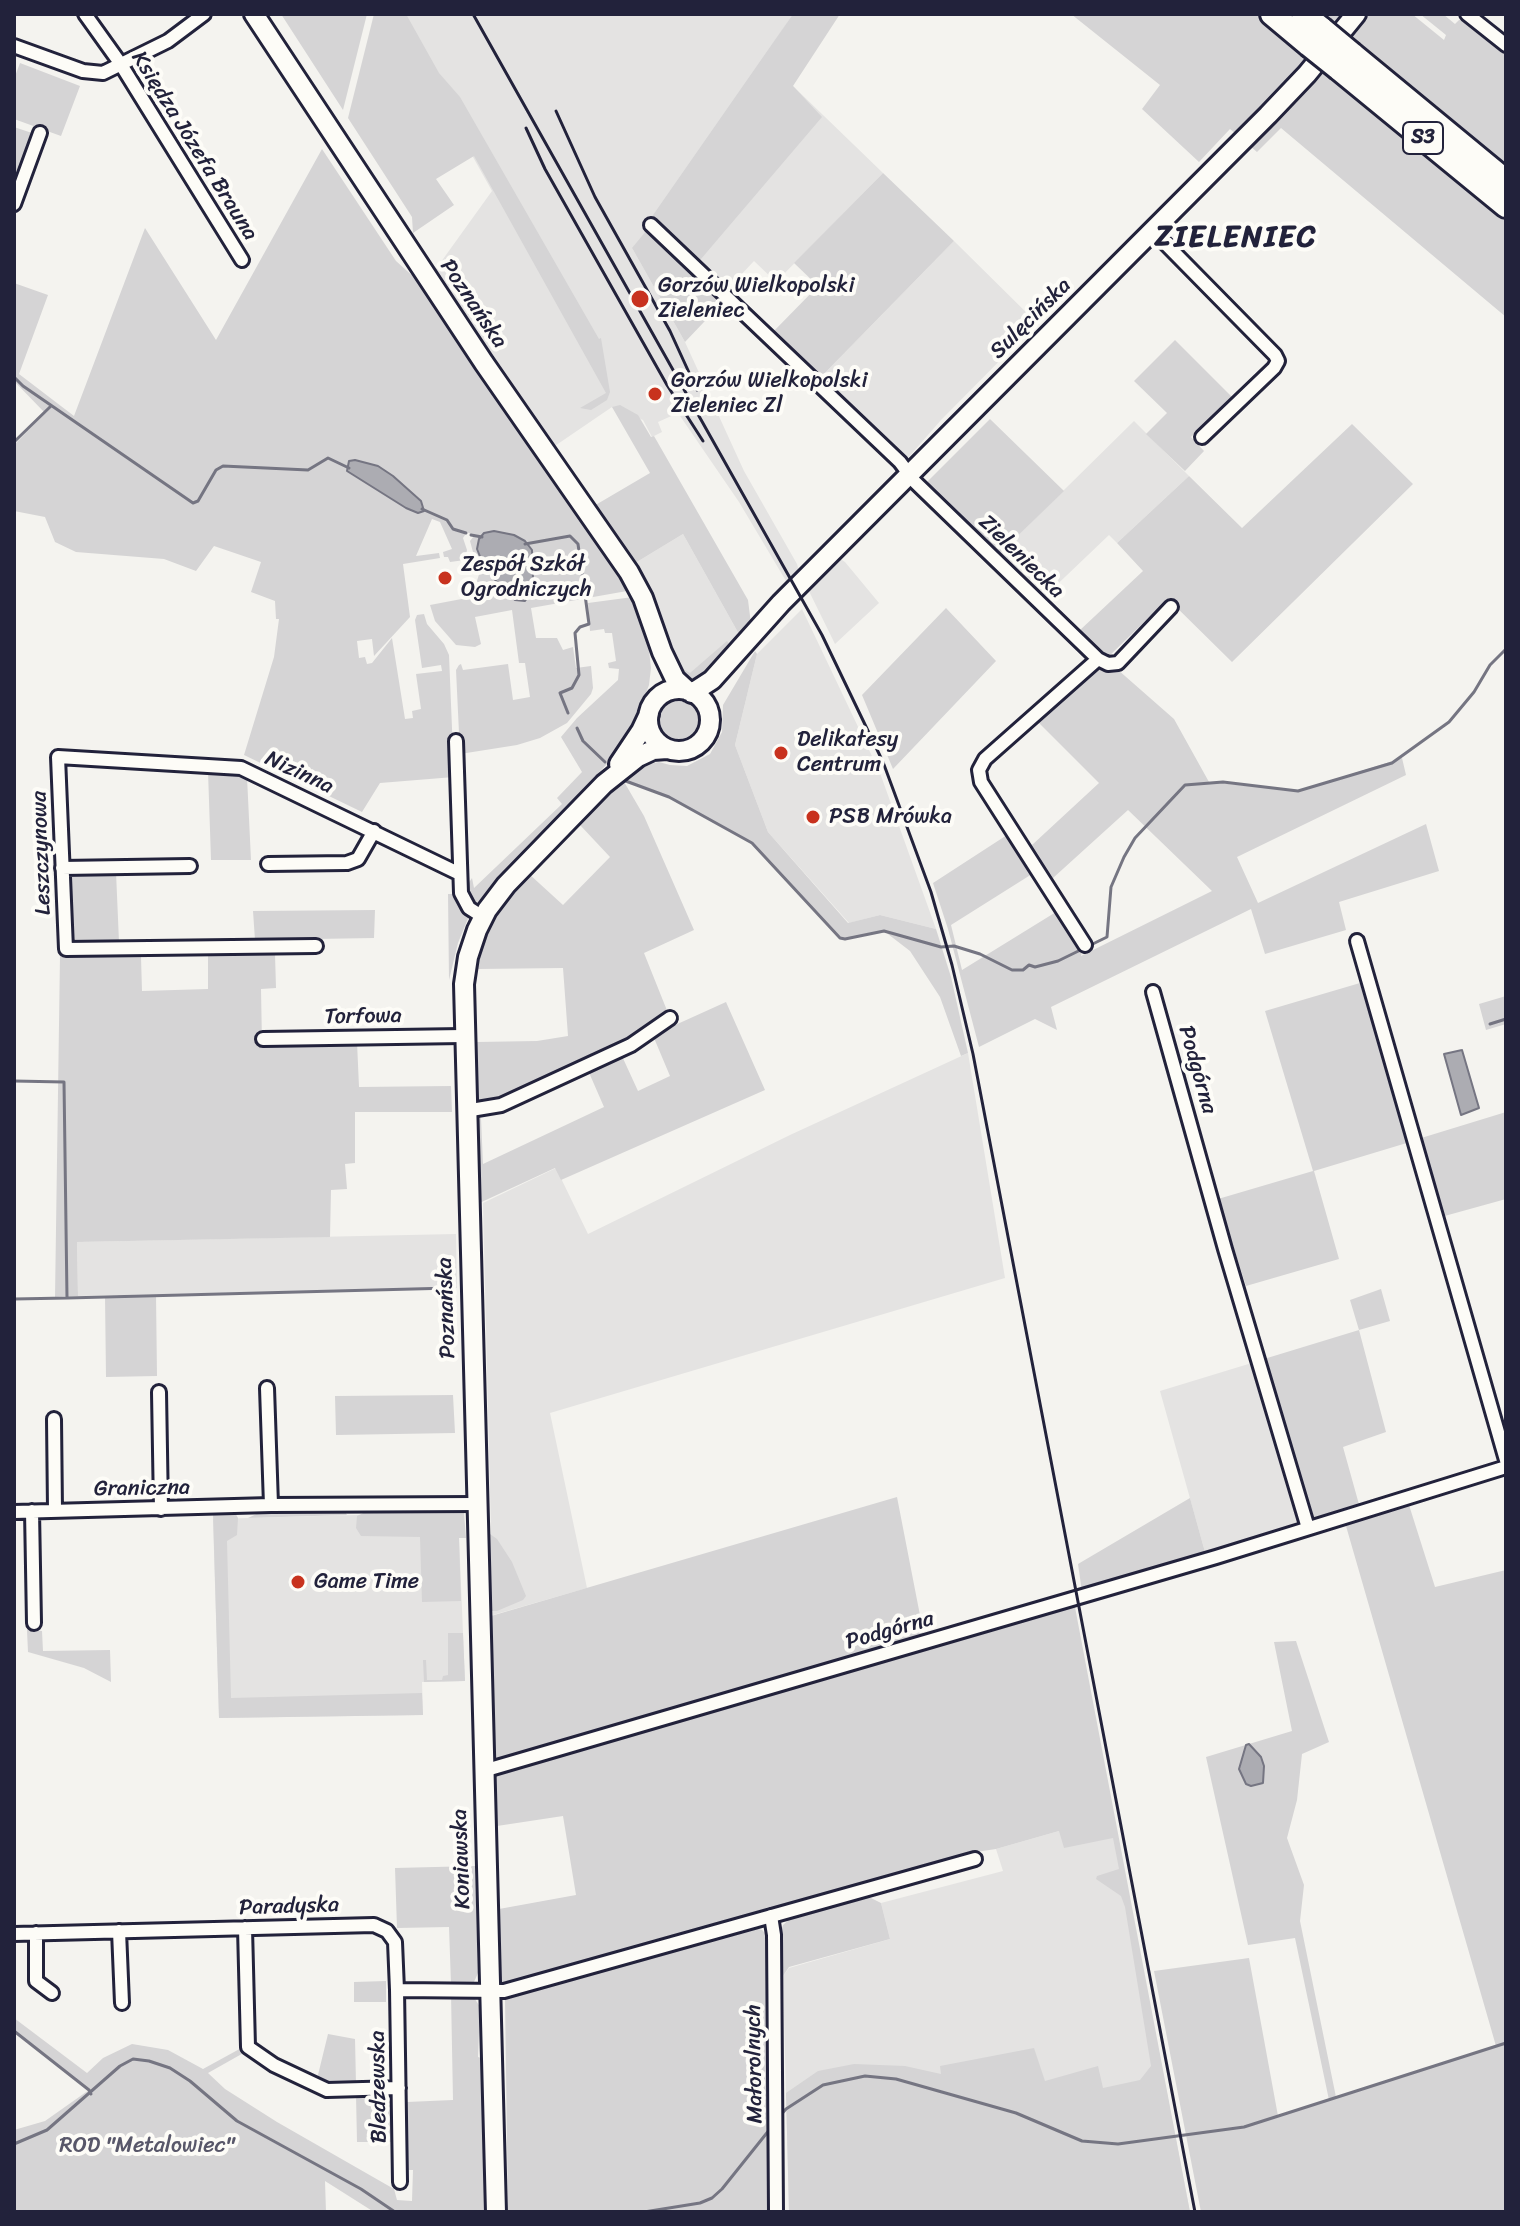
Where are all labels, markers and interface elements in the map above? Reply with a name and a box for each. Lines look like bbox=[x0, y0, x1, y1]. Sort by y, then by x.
street label: Księdza Józefa Brauna bbox=[125, 47, 263, 245]
road number: S3 bbox=[1403, 122, 1443, 154]
district label: ZIELENIEC bbox=[1154, 220, 1318, 256]
street label: Poznańska bbox=[434, 255, 512, 353]
place label: Gorzów Wielkopolski Zieleniec bbox=[658, 273, 855, 324]
street label: Sulęcińska bbox=[985, 273, 1077, 365]
marker: Gorzów Wielkopolski Zieleniec bbox=[629, 288, 651, 310]
place label: Gorzów Wielkopolski Zieleniec Zl bbox=[671, 368, 868, 420]
marker: Gorzów Wielkopolski Zieleniec Zl bbox=[646, 385, 664, 403]
street label: Zieleniecka bbox=[973, 510, 1069, 604]
place label: Zespół Szkół Ogrodniczych bbox=[461, 552, 591, 604]
marker: Zespół Szkół Ogrodniczych bbox=[436, 569, 454, 587]
place label: Delikatesy Centrum bbox=[797, 727, 898, 778]
marker: Delikatesy Centrum bbox=[772, 744, 790, 762]
street label: Nizinna bbox=[260, 746, 338, 800]
street label: Leszczynowa bbox=[27, 790, 57, 916]
place label: PSB Mrówka bbox=[829, 804, 952, 830]
marker: PSB Mrówka bbox=[804, 808, 822, 826]
street label: Torfowa bbox=[324, 1003, 402, 1031]
street label: Podgórna bbox=[1172, 1023, 1222, 1117]
street label: Poznańska bbox=[432, 1257, 462, 1359]
street label: Graniczna bbox=[94, 1475, 190, 1503]
place label: Game Time bbox=[314, 1569, 419, 1595]
marker: Game Time bbox=[289, 1573, 307, 1591]
street label: Podgórna bbox=[843, 1606, 937, 1656]
street label: Koniawska bbox=[447, 1808, 477, 1910]
street label: Paradyska bbox=[238, 1892, 340, 1922]
street label: Małorolnych bbox=[741, 2004, 769, 2124]
street label: Bledzewska bbox=[365, 2030, 393, 2144]
park label: ROD "Metalowiec" bbox=[59, 2133, 235, 2159]

